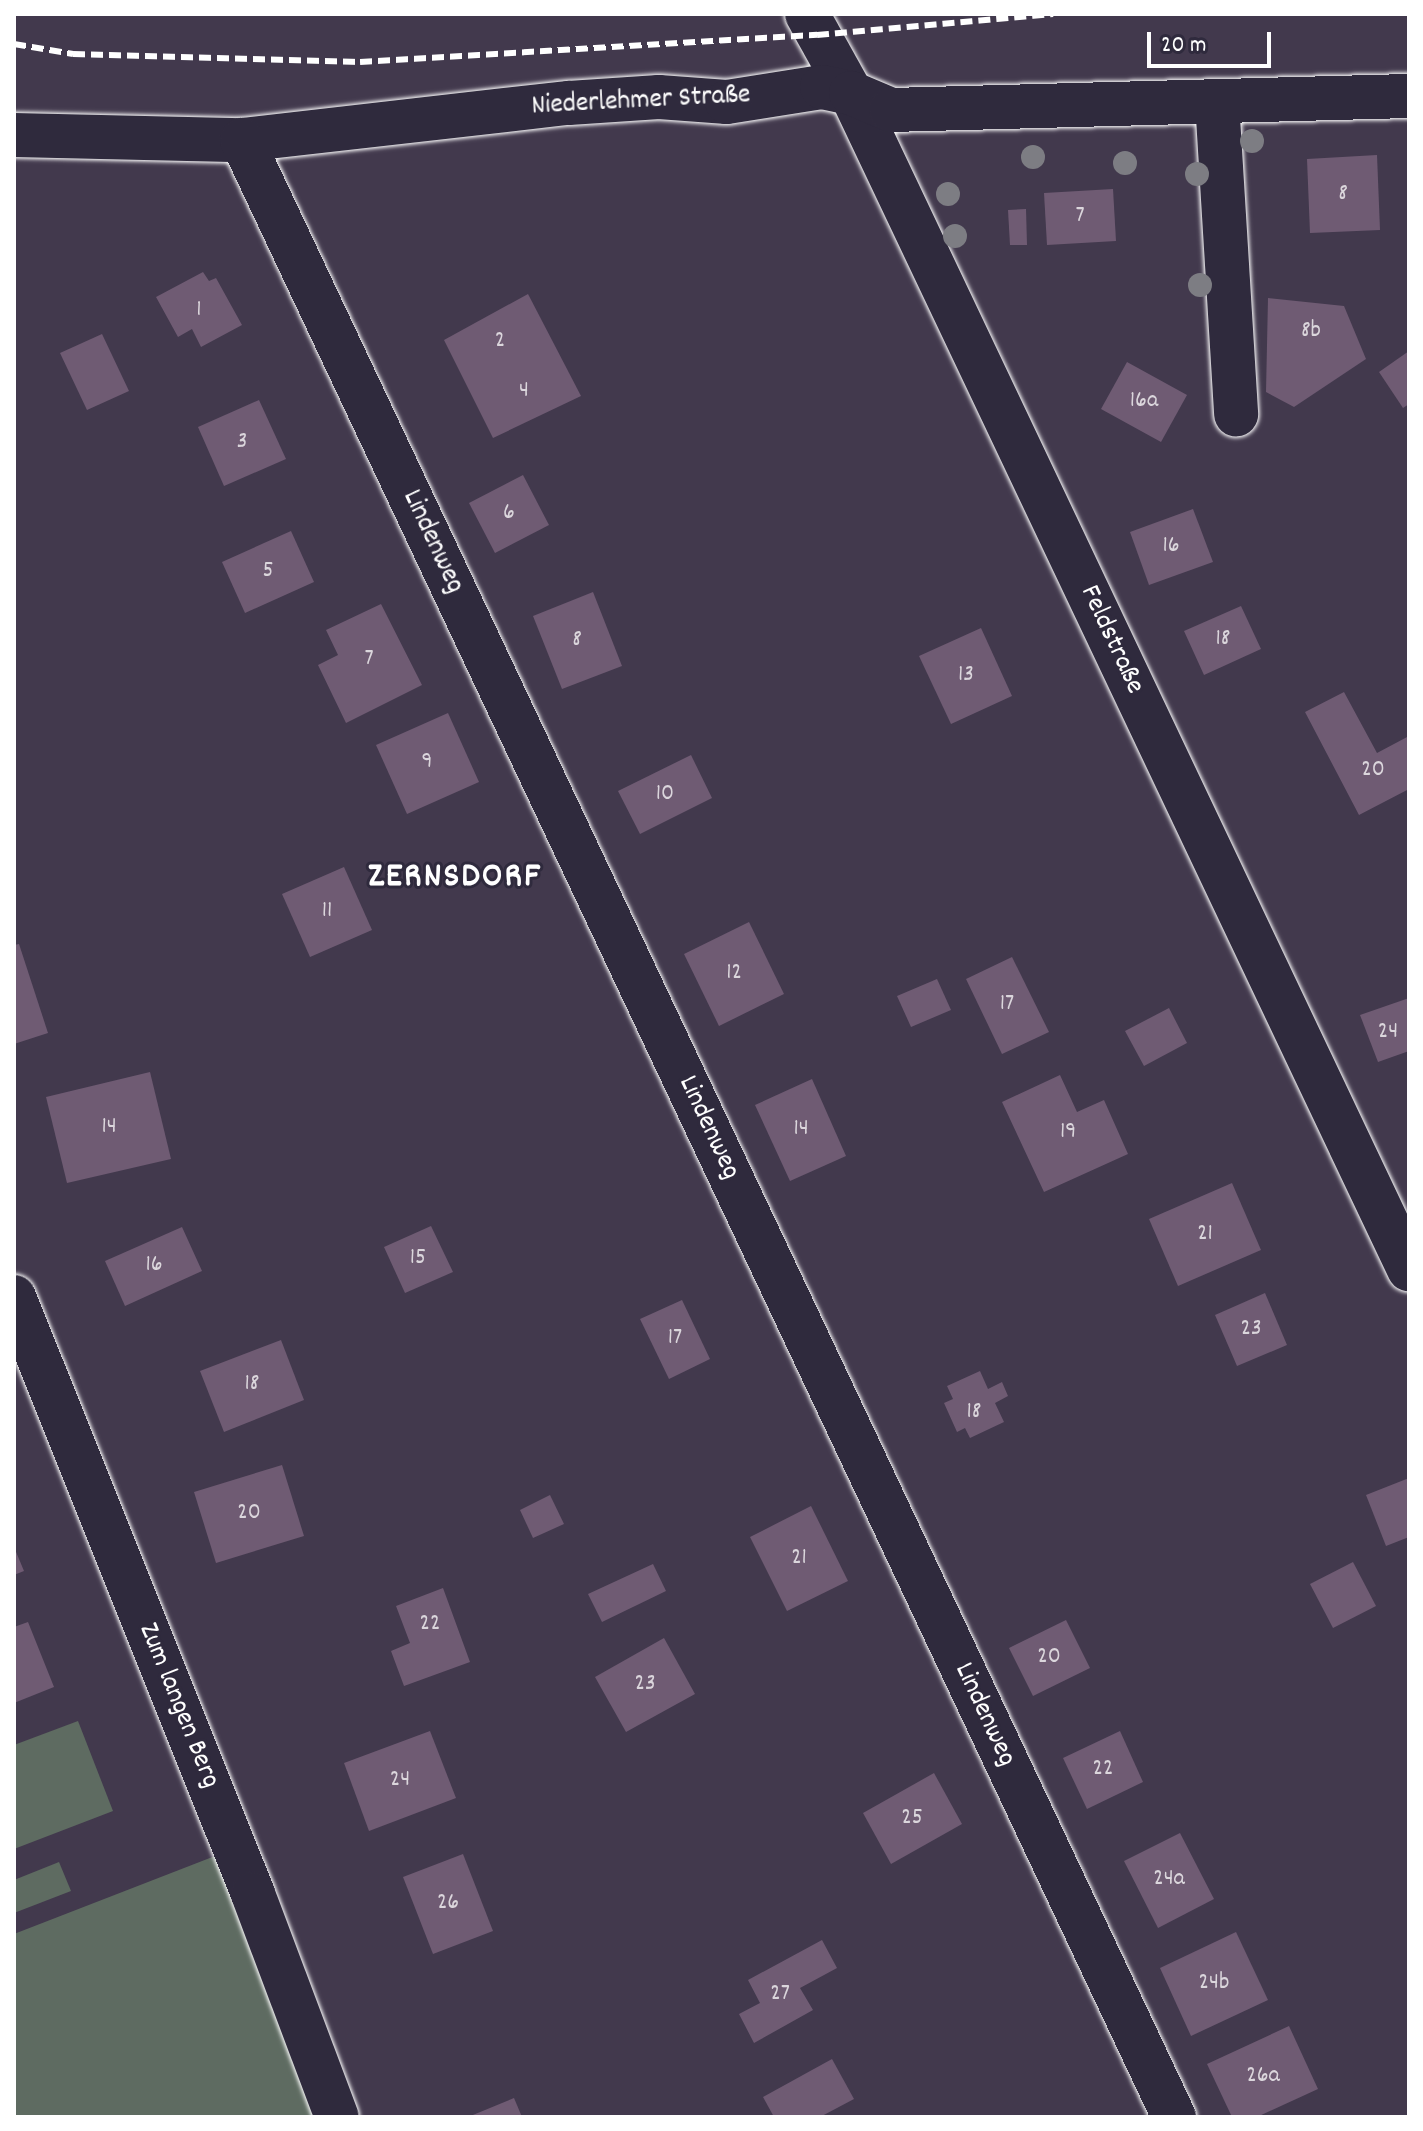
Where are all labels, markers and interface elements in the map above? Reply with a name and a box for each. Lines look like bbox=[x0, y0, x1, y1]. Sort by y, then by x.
scale bar bbox=[1151, 16, 1275, 66]
text: 20 m bbox=[1161, 29, 1207, 63]
street label: Niederlehmer Straße bbox=[531, 79, 751, 125]
house number: 8 bbox=[1338, 181, 1348, 209]
house number: 7 bbox=[1075, 203, 1085, 231]
house number: 1 bbox=[196, 297, 202, 325]
house number: 8b bbox=[1301, 318, 1321, 346]
house number: 2 bbox=[495, 328, 505, 356]
house number: 4 bbox=[519, 378, 529, 406]
house number: 16a bbox=[1130, 388, 1158, 416]
house number: 3 bbox=[237, 429, 247, 457]
street label: Lindenweg bbox=[393, 485, 471, 599]
house number: 6 bbox=[503, 500, 515, 528]
house number: 16 bbox=[1162, 533, 1180, 561]
house number: 5 bbox=[262, 558, 274, 586]
street label: Feldstraße bbox=[1071, 580, 1151, 700]
house number: 18 bbox=[1216, 626, 1230, 654]
house number: 8 bbox=[572, 627, 582, 655]
house number: 7 bbox=[364, 646, 374, 674]
house number: 13 bbox=[958, 662, 974, 690]
house number: 9 bbox=[422, 749, 432, 777]
house number: 20 bbox=[1361, 757, 1385, 785]
house number: 10 bbox=[656, 781, 674, 809]
district label: ZERNSDORF bbox=[368, 857, 542, 901]
house number: 11 bbox=[322, 898, 332, 926]
house number: 12 bbox=[726, 960, 742, 988]
house number: 17 bbox=[1000, 991, 1014, 1019]
house number: 24 bbox=[1378, 1019, 1398, 1047]
street label: Lindenweg bbox=[669, 1071, 747, 1185]
house number: 14 bbox=[101, 1114, 117, 1142]
house number: 14 bbox=[793, 1116, 809, 1144]
house number: 19 bbox=[1060, 1119, 1076, 1147]
house number: 21 bbox=[1197, 1221, 1213, 1249]
house number: 15 bbox=[410, 1245, 426, 1273]
house number: 16 bbox=[145, 1252, 163, 1280]
house number: 23 bbox=[1240, 1316, 1262, 1344]
house number: 17 bbox=[668, 1325, 682, 1353]
house number: 18 bbox=[245, 1371, 259, 1399]
house number: 18 bbox=[967, 1399, 981, 1427]
house number: 20 bbox=[237, 1500, 261, 1528]
house number: 21 bbox=[791, 1545, 807, 1573]
house number: 22 bbox=[420, 1611, 440, 1639]
street label: Zum langen Berg bbox=[130, 1619, 226, 1793]
house number: 20 bbox=[1037, 1644, 1061, 1672]
street label: Lindenweg bbox=[945, 1658, 1023, 1772]
house number: 23 bbox=[634, 1671, 656, 1699]
house number: 22 bbox=[1093, 1756, 1113, 1784]
house number: 24 bbox=[390, 1767, 410, 1795]
house number: 25 bbox=[901, 1805, 923, 1833]
house number: 24a bbox=[1153, 1866, 1185, 1894]
house number: 26 bbox=[437, 1890, 459, 1918]
house number: 24b bbox=[1199, 1970, 1229, 1998]
house number: 27 bbox=[770, 1981, 790, 2009]
house number: 26a bbox=[1246, 2063, 1280, 2091]

